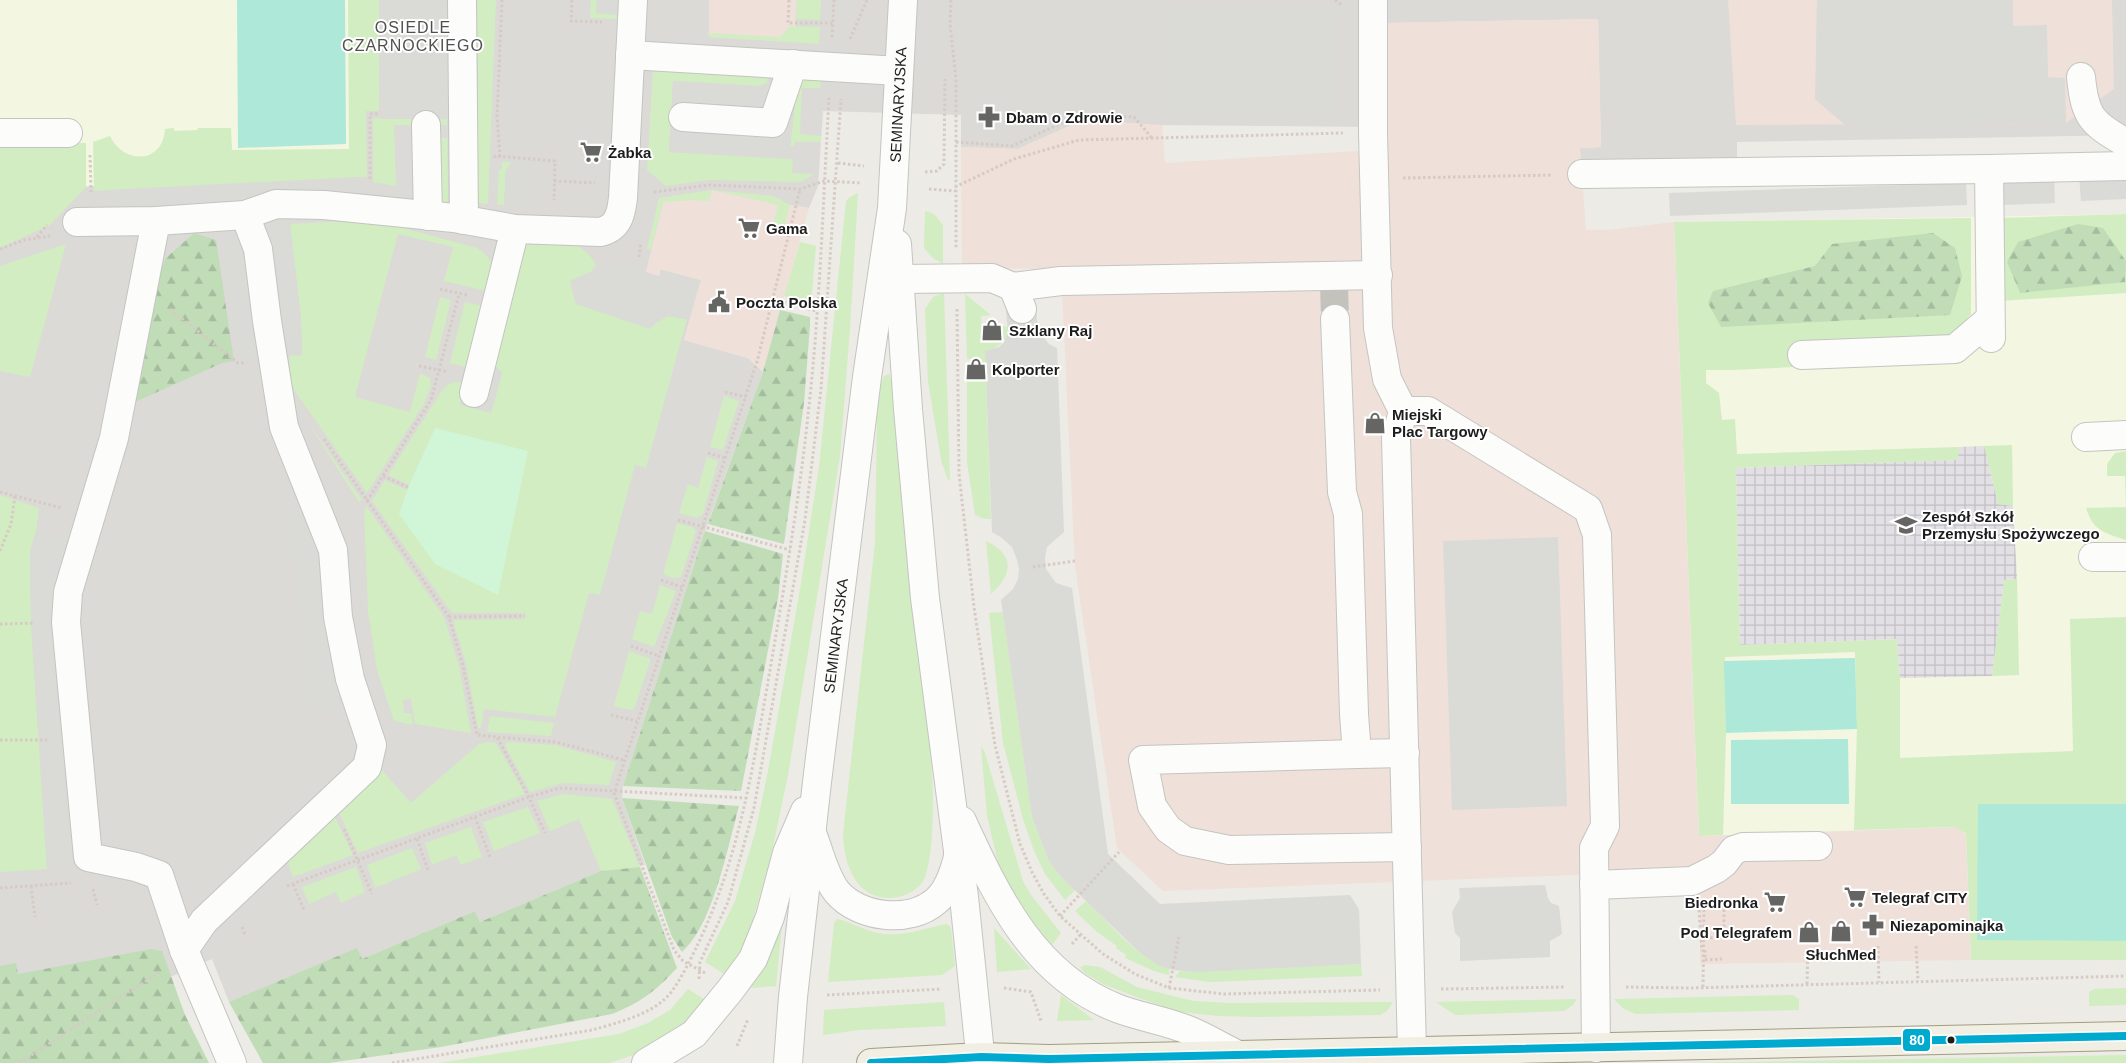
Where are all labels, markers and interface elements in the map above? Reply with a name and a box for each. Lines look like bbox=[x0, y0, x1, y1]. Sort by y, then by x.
district label: OSIEDLE CZARNOCKIEGO bbox=[342, 19, 484, 54]
street label: SEMINARYJSKA bbox=[886, 46, 909, 163]
pharmacy icon: Dbam o Zdrowie bbox=[976, 104, 1002, 130]
place label: Dbam o Zdrowie bbox=[1006, 109, 1123, 126]
supermarket icon: Żabka bbox=[578, 139, 604, 165]
place label: Żabka bbox=[608, 144, 652, 161]
supermarket icon: Gama bbox=[736, 215, 762, 241]
place label: Gama bbox=[766, 220, 808, 237]
public building icon: Poczta Polska bbox=[706, 289, 732, 315]
place label: Poczta Polska bbox=[736, 294, 838, 311]
shop icon: Szklany Raj bbox=[979, 317, 1005, 343]
place label: Szklany Raj bbox=[1009, 322, 1092, 339]
shop icon: Kolporter bbox=[963, 356, 989, 382]
place label: Kolporter bbox=[992, 361, 1060, 378]
place label: Miejski Plac Targowy bbox=[1392, 406, 1488, 440]
shop icon: Miejski Plac Targowy bbox=[1362, 410, 1388, 436]
place label: Zespół Szkół Przemysłu Spożywczego bbox=[1922, 508, 2100, 542]
school or university icon: Zespół Szkół Przemysłu Spożywczego bbox=[1893, 512, 1919, 538]
street label: SEMINARYJSKA bbox=[820, 577, 851, 694]
supermarket icon: Telegraf CITY bbox=[1842, 884, 1868, 910]
supermarket icon: Biedronka bbox=[1762, 889, 1788, 915]
place label: Telegraf CITY bbox=[1872, 889, 1968, 906]
place label: Biedronka bbox=[1685, 894, 1759, 911]
pharmacy icon: Niezapominajka bbox=[1860, 912, 1886, 938]
place label: Niezapominajka bbox=[1890, 917, 2004, 934]
shop icon: SłuchMed bbox=[1828, 918, 1854, 944]
shop icon: Pod Telegrafem bbox=[1796, 919, 1822, 945]
place label: Pod Telegrafem bbox=[1681, 924, 1792, 941]
place label: SłuchMed bbox=[1806, 946, 1876, 963]
line badge: 80 bbox=[1902, 1028, 1931, 1052]
text: 80 bbox=[1909, 1032, 1925, 1048]
unlabelled marker bbox=[1946, 1035, 1956, 1045]

